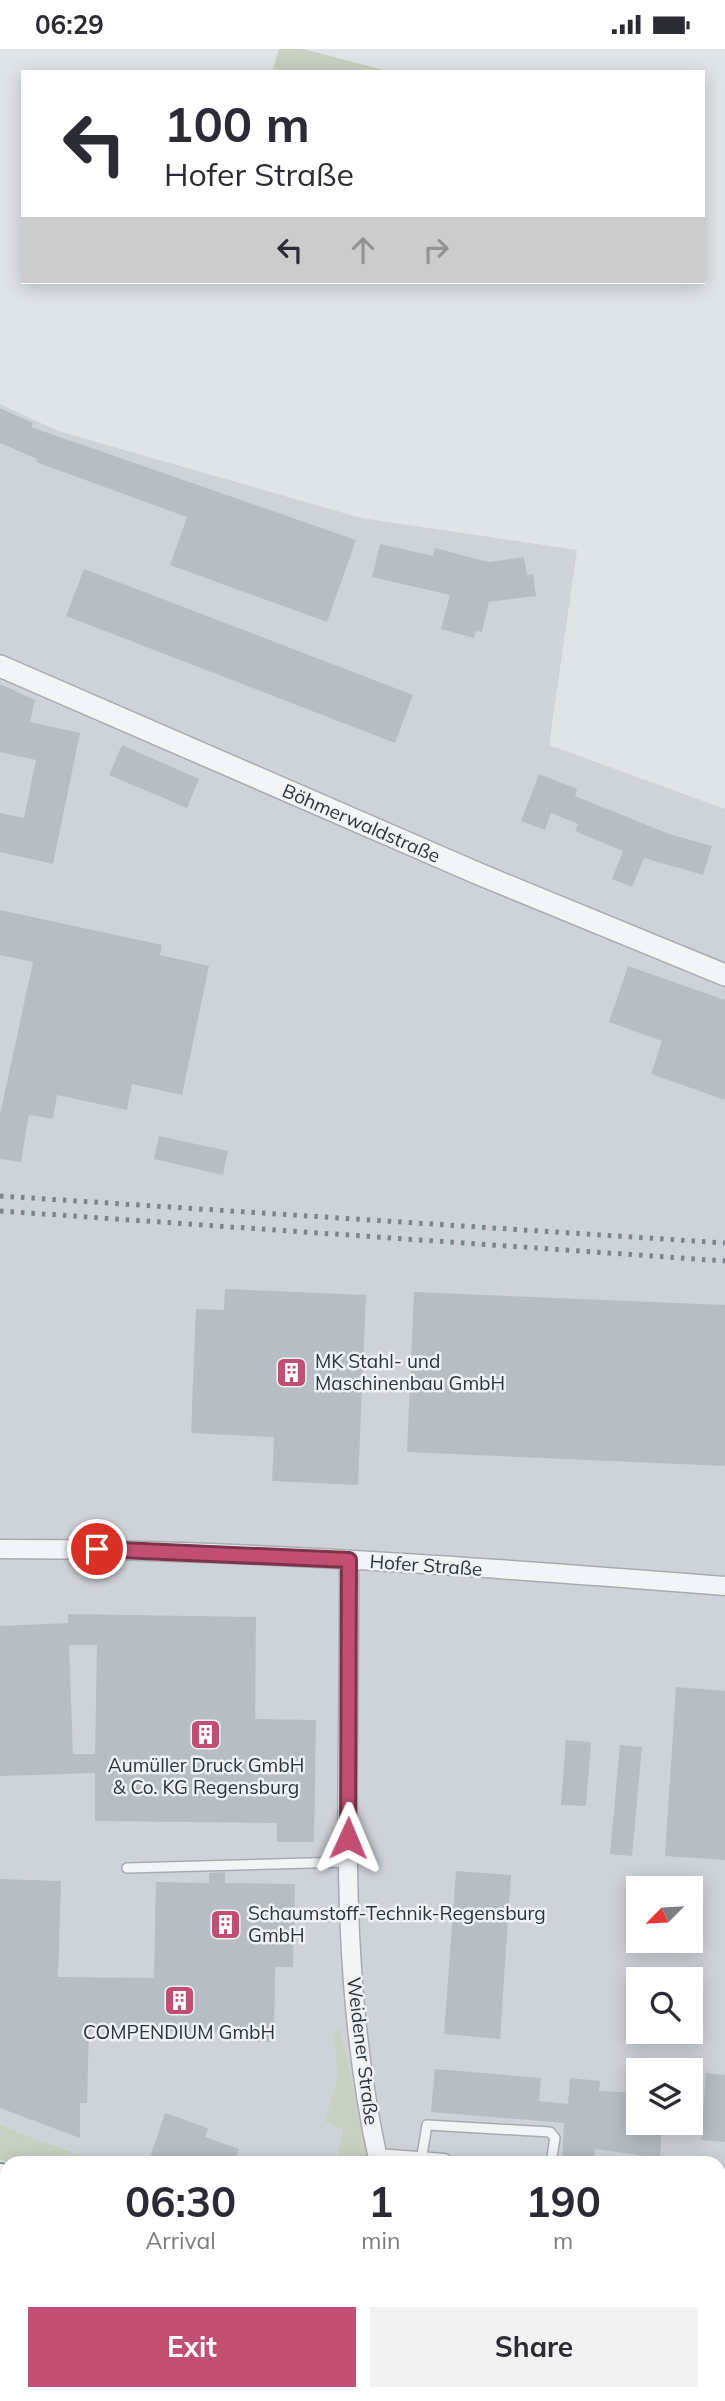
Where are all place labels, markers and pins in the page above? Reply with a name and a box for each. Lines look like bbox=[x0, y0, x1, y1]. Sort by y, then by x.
place label: MK Stahl- und Maschinenbau GmbH bbox=[315, 1349, 505, 1395]
building icon: MK Stahl- und Maschinenbau GmbH bbox=[275, 1355, 309, 1389]
pin bbox=[67, 1519, 127, 1579]
building icon: Aumüller Druck GmbH & Co. KG Regensburg bbox=[189, 1717, 223, 1751]
place label: Aumüller Druck GmbH & Co. KG Regensburg bbox=[108, 1753, 304, 1799]
place label: Schaumstoff-Technik-Regensburg GmbH bbox=[248, 1901, 546, 1947]
building icon: Schaumstoff-Technik-Regensburg GmbH bbox=[208, 1907, 242, 1941]
building icon: COMPENDIUM GmbH bbox=[162, 1984, 196, 2018]
place label: COMPENDIUM GmbH bbox=[83, 2020, 275, 2044]

